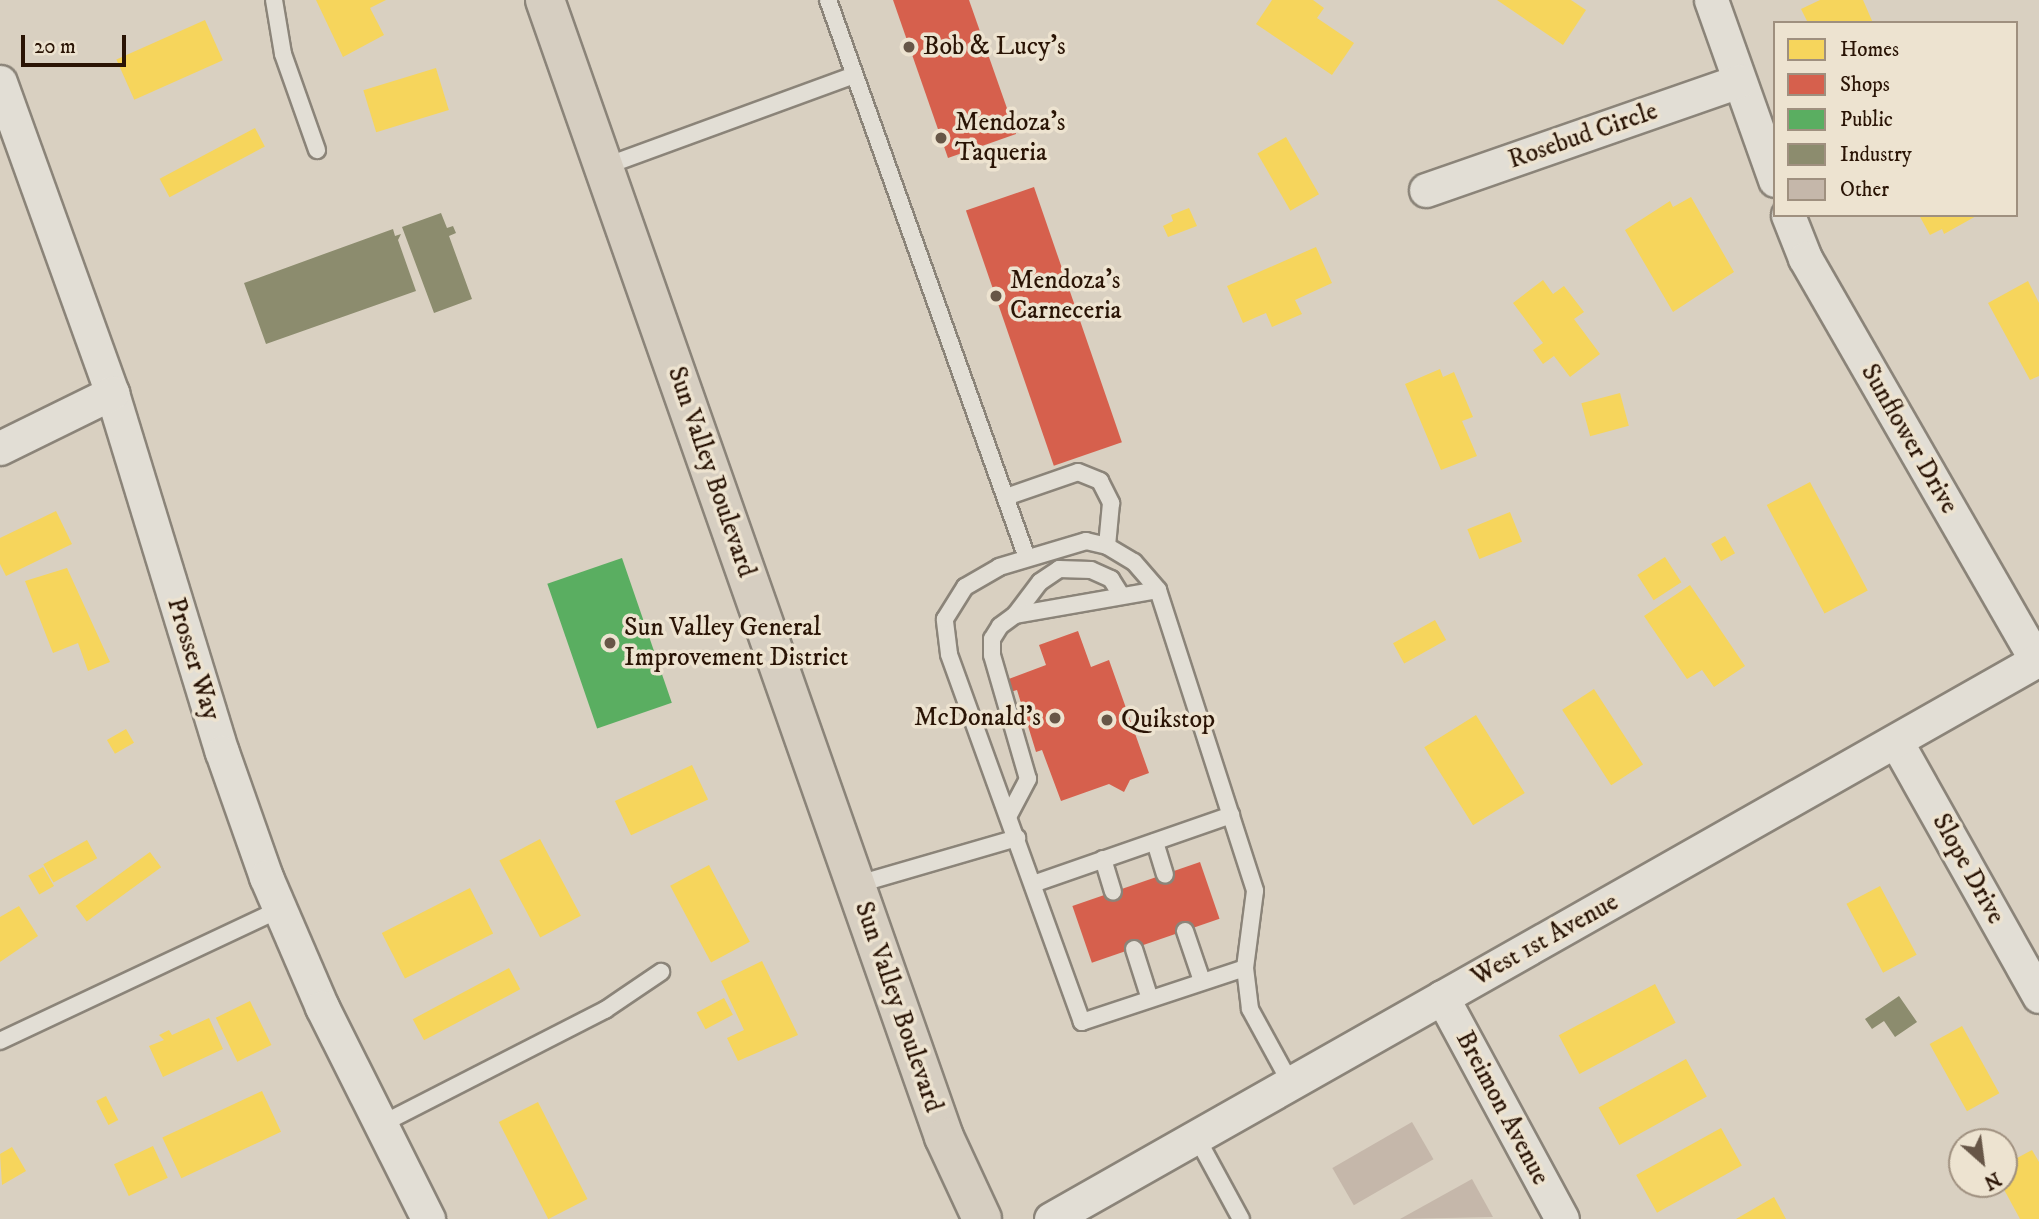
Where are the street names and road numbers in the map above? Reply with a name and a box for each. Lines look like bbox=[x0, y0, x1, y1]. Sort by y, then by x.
street label: Rosebud Circle bbox=[1504, 96, 1662, 176]
street label: Sunflower Drive bbox=[1854, 359, 1964, 519]
street label: Sun Valley Boulevard bbox=[660, 363, 762, 581]
street label: Prosser Way bbox=[160, 594, 226, 724]
street label: Slope Drive bbox=[1925, 808, 2011, 930]
street label: West 1st Avenue bbox=[1466, 887, 1624, 993]
street label: Sun Valley Boulevard bbox=[847, 898, 949, 1116]
street label: Breimon Avenue bbox=[1448, 1026, 1556, 1190]

